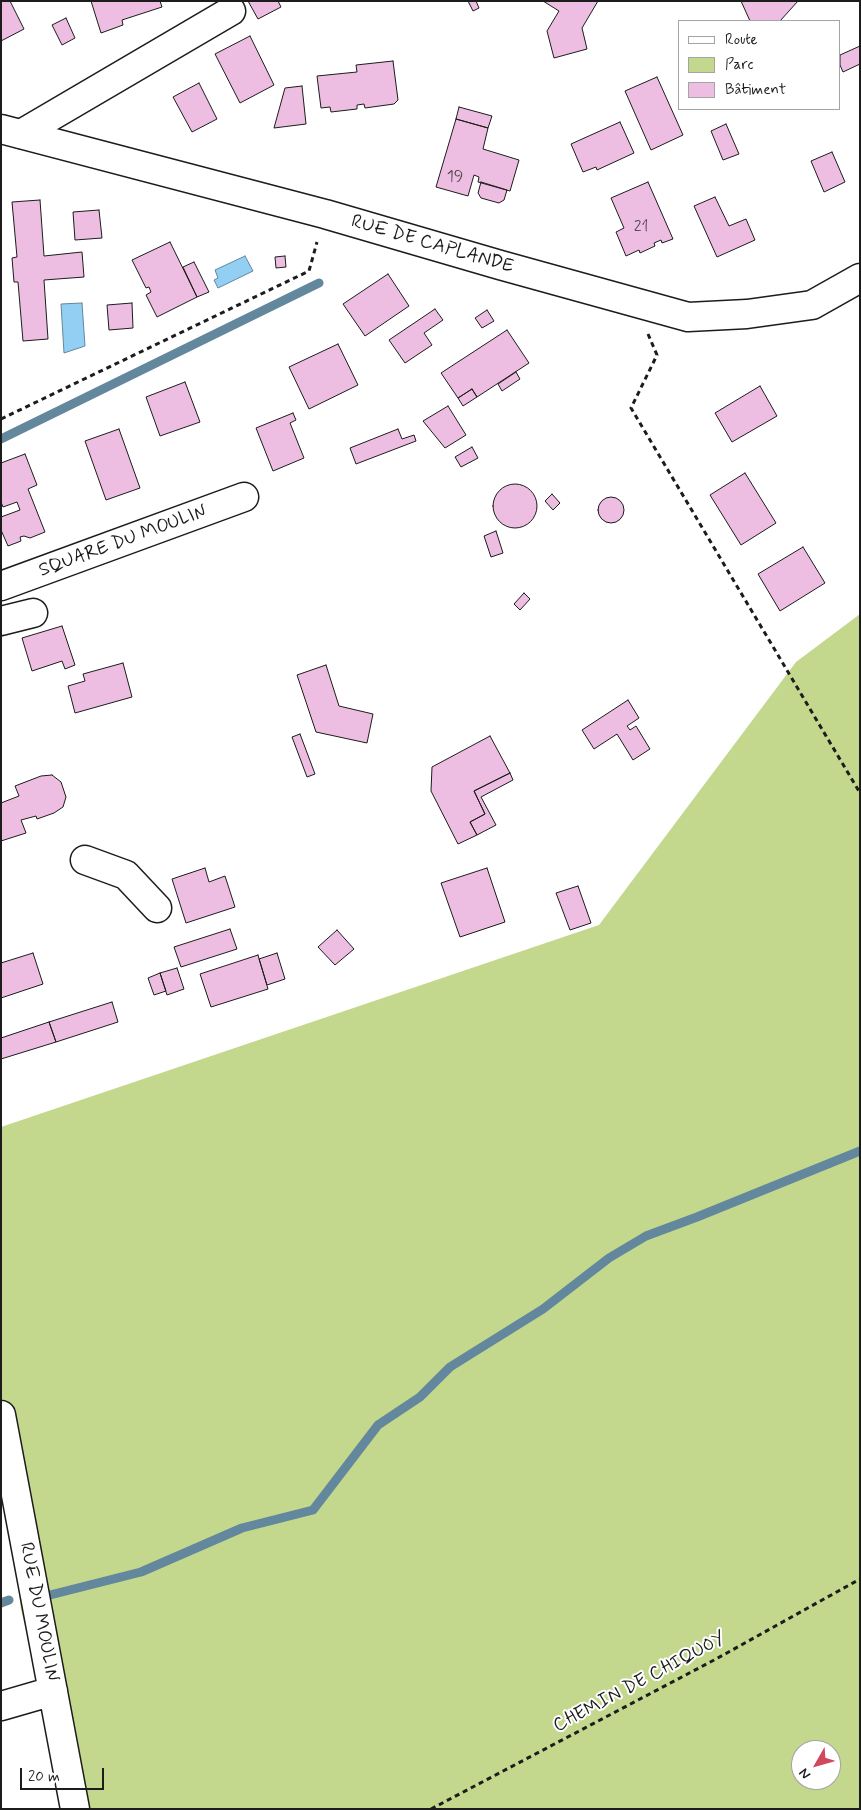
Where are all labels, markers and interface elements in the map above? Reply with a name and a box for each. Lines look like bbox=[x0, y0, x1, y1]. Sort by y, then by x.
legend bbox=[678, 20, 841, 110]
text: Route bbox=[725, 30, 758, 50]
text: Parc bbox=[725, 55, 753, 75]
text: Bâtiment bbox=[725, 80, 786, 100]
house number: 19 bbox=[447, 168, 463, 188]
street label: RUE DE CAPLANDE bbox=[348, 211, 516, 279]
house number: 21 bbox=[634, 218, 648, 238]
street label: SQUARE DU MOULIN bbox=[36, 501, 210, 583]
street label: RUE DU MOULIN bbox=[13, 1541, 63, 1683]
street label: CHEMIN DE CHIQUOY bbox=[550, 1628, 730, 1738]
north arrow bbox=[791, 1740, 841, 1790]
scale bar bbox=[22, 1758, 106, 1790]
text: N bbox=[795, 1764, 815, 1783]
text: 20 m bbox=[28, 1767, 60, 1787]

